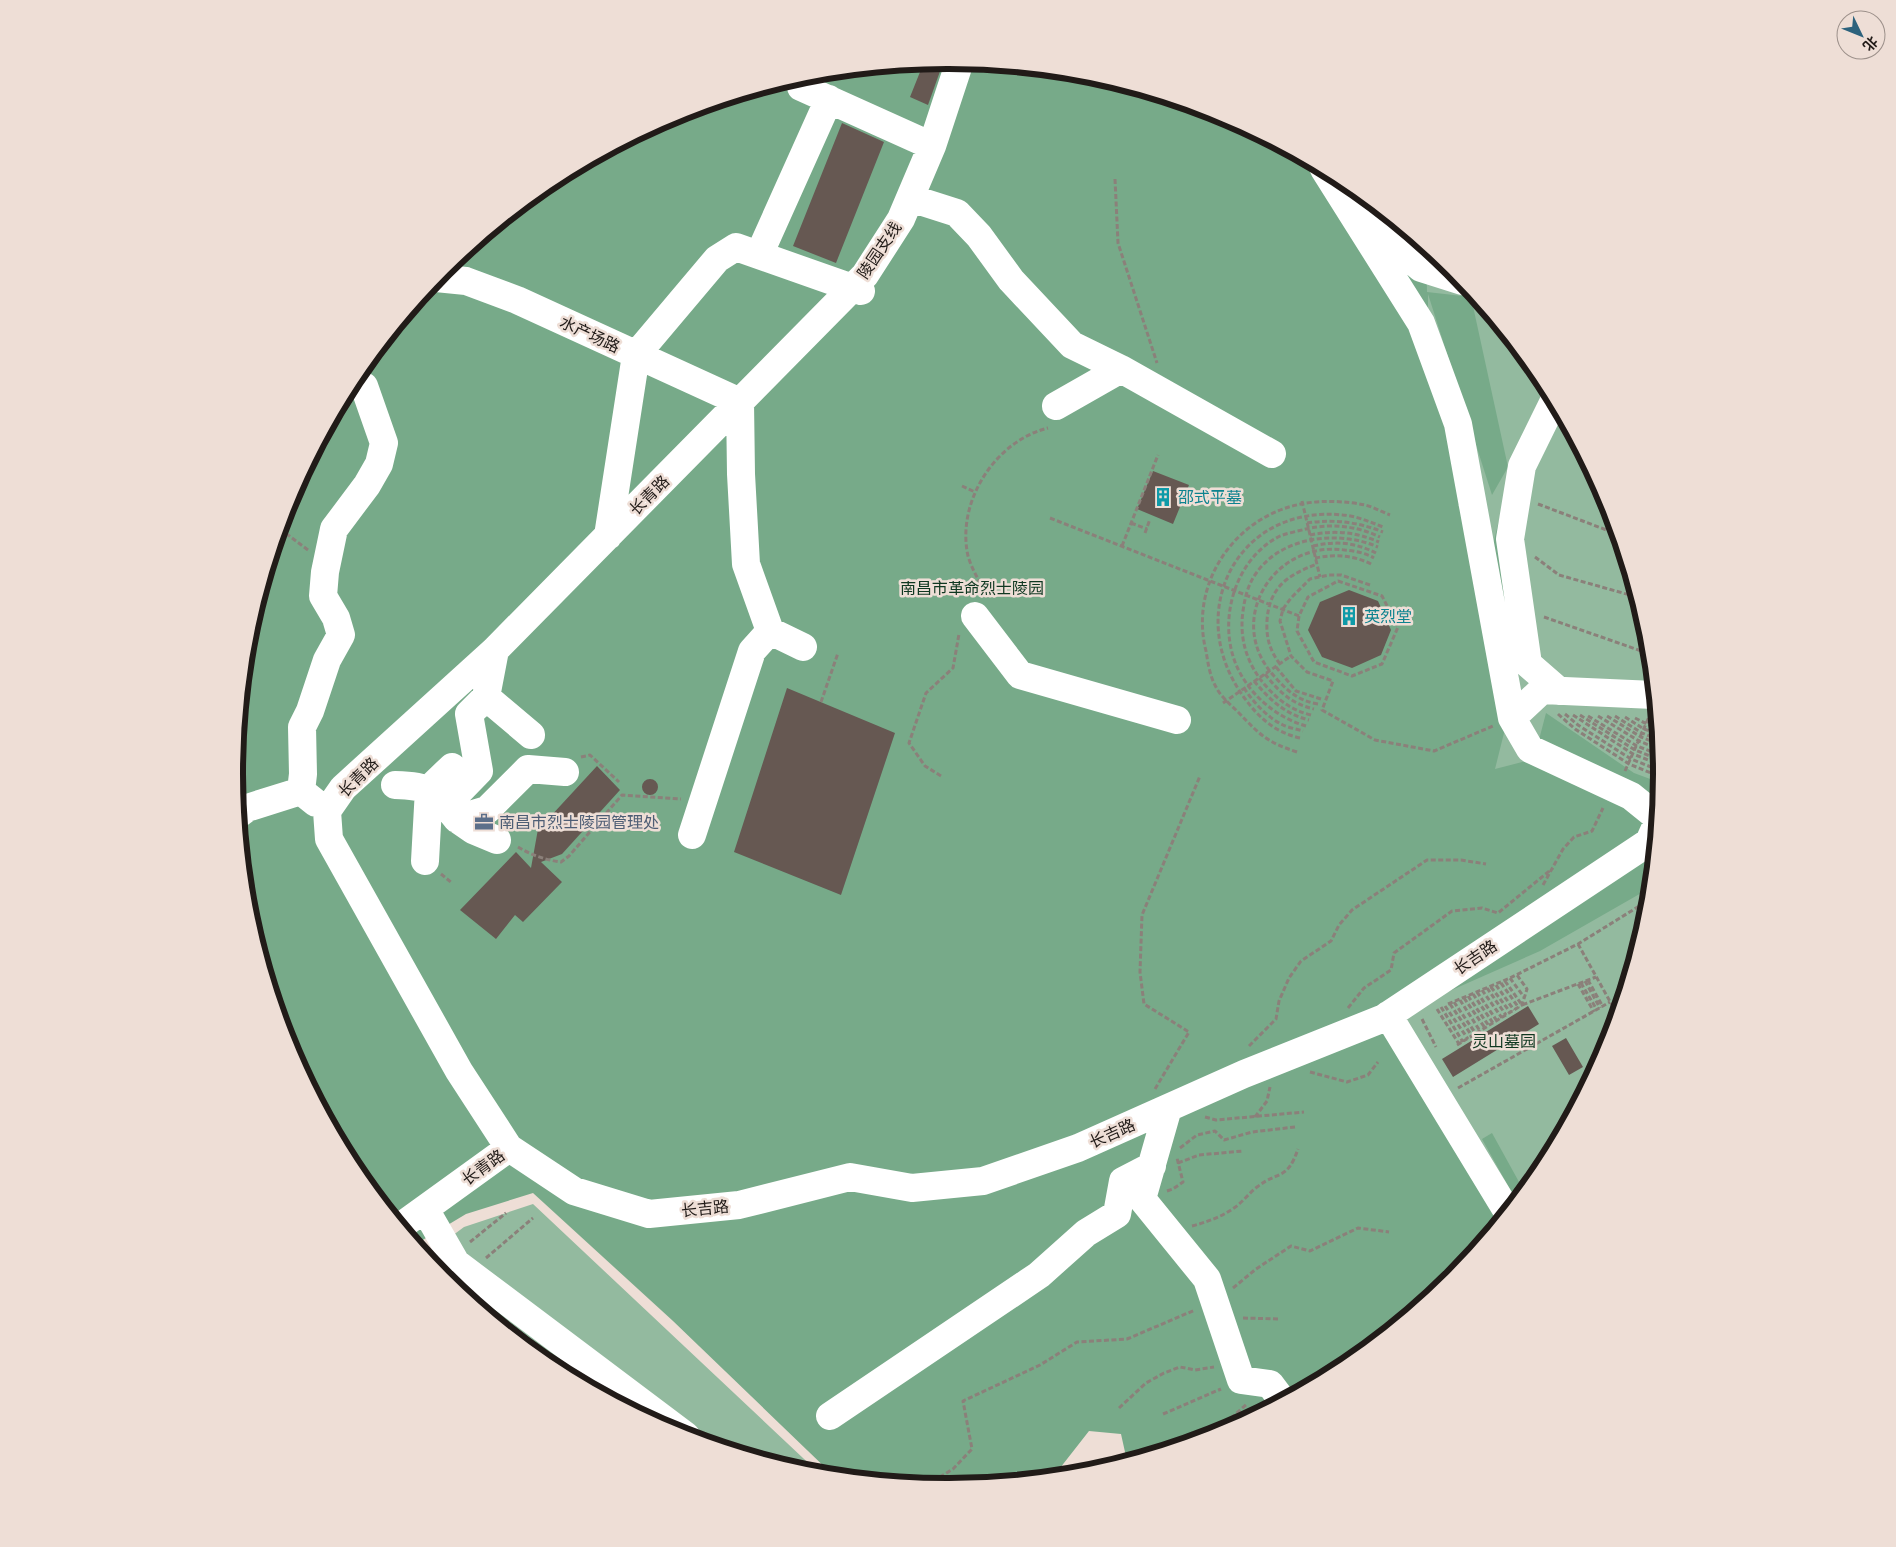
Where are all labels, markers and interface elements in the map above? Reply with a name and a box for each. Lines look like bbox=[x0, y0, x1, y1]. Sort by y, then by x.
north arrow bbox=[1836, 10, 1886, 60]
text: 北 bbox=[1860, 33, 1882, 55]
street label: 陵园支线 bbox=[853, 218, 904, 282]
street label: 水产场路 bbox=[557, 311, 623, 356]
street label: 长青路 bbox=[625, 471, 672, 518]
building icon: 邵式平墓 bbox=[1152, 486, 1174, 508]
place label: 邵式平墓 bbox=[1178, 487, 1242, 506]
park label: 南昌市革命烈士陵园 bbox=[900, 578, 1044, 597]
building icon: 英烈堂 bbox=[1338, 605, 1360, 627]
place label: 英烈堂 bbox=[1364, 606, 1412, 625]
street label: 长青路 bbox=[334, 753, 381, 800]
office icon: 南昌市烈士陵园管理处 bbox=[473, 811, 495, 833]
place label: 南昌市烈士陵园管理处 bbox=[499, 812, 659, 831]
street label: 长吉路 bbox=[1450, 935, 1500, 978]
park label: 灵山墓园 bbox=[1472, 1031, 1536, 1050]
street label: 长吉路 bbox=[1086, 1114, 1138, 1151]
street label: 长青路 bbox=[458, 1145, 508, 1188]
street label: 长吉路 bbox=[680, 1196, 730, 1219]

